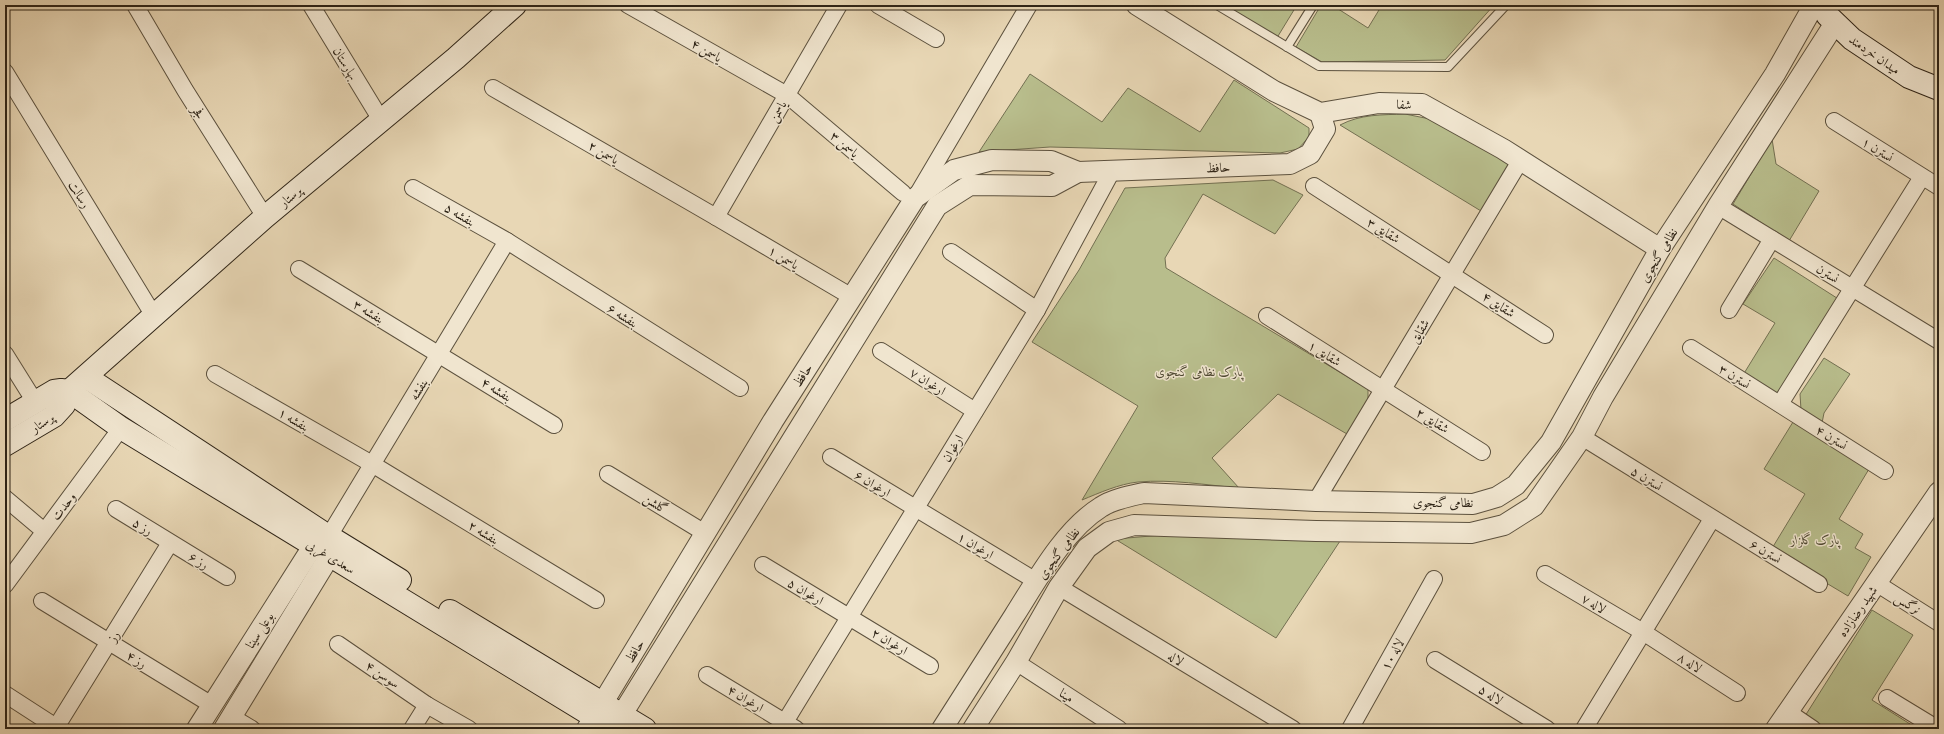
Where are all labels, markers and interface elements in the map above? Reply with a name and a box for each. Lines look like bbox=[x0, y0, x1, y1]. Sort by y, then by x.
street label: میدان خردمند bbox=[1846, 31, 1903, 78]
street label: یاسمن ۴ bbox=[688, 36, 726, 68]
street label: بهارستان bbox=[329, 44, 361, 83]
street label: یاسمن bbox=[765, 96, 792, 126]
street label: شفا bbox=[1396, 97, 1412, 113]
street label: فجر bbox=[187, 101, 208, 122]
street label: یاسمن ۳ bbox=[826, 128, 863, 163]
street label: نسترن ۱ bbox=[1859, 134, 1896, 166]
street label: یاسمن ۲ bbox=[585, 138, 623, 170]
street label: حافظ bbox=[1206, 160, 1231, 176]
street label: رسالت bbox=[65, 178, 94, 211]
street label: پرستار bbox=[274, 182, 307, 213]
street label: بنفشه ۵ bbox=[441, 200, 478, 230]
street label: شقایق ۳ bbox=[1364, 215, 1403, 247]
street label: نظامی گنجوی bbox=[1636, 225, 1681, 286]
street label: یاسمن ۱ bbox=[765, 243, 803, 275]
street label: نسترن bbox=[1813, 261, 1842, 287]
street label: شقایق ۴ bbox=[1479, 288, 1518, 321]
street label: بنفشه ۳ bbox=[350, 297, 387, 327]
street label: بنفشه ۶ bbox=[604, 300, 641, 331]
street label: شقایق bbox=[1406, 316, 1433, 347]
street label: شقایق ۱ bbox=[1305, 338, 1344, 370]
street label: حافظ bbox=[789, 361, 816, 390]
street label: نسترن ۳ bbox=[1716, 361, 1753, 393]
park label: پارک نظامی گنجوی bbox=[1155, 364, 1244, 381]
street label: ارغوان ۷ bbox=[907, 365, 949, 399]
street label: بنفشه ۴ bbox=[478, 374, 515, 405]
street label: بنفشه bbox=[406, 376, 432, 403]
street label: بنفشه ۱ bbox=[275, 405, 312, 435]
street label: شقایق ۲ bbox=[1413, 405, 1452, 437]
street label: پرستار bbox=[26, 408, 59, 438]
street label: نسترن ۴ bbox=[1813, 422, 1850, 454]
street label: ارغوان bbox=[939, 432, 967, 465]
street label: نسترن ۵ bbox=[1628, 463, 1665, 495]
street label: ارغوان ۶ bbox=[852, 467, 894, 501]
street label: وحدت bbox=[48, 489, 80, 524]
street label: گلشن bbox=[640, 490, 671, 518]
street label: نظامی گنجوی bbox=[1413, 495, 1473, 511]
street label: رز ۵ bbox=[129, 515, 156, 539]
street label: بنفشه ۲ bbox=[465, 518, 502, 548]
street label: نظامی گنجوی bbox=[1034, 525, 1083, 583]
street label: ارغوان ۱ bbox=[955, 529, 997, 563]
park label: پارک گلزار bbox=[1789, 532, 1841, 549]
street label: سعدی غربی bbox=[303, 536, 358, 578]
street label: نسترن ۶ bbox=[1747, 536, 1784, 568]
street label: رز ۶ bbox=[185, 549, 211, 573]
street label: ارغوان ۵ bbox=[785, 575, 827, 609]
street label: شهید رضازاده bbox=[1835, 583, 1881, 640]
street label: لاله ۷ bbox=[1578, 590, 1609, 617]
street label: نرگس bbox=[1891, 590, 1923, 619]
street label: بوعلی سینا bbox=[242, 609, 279, 653]
street label: ارغوان ۲ bbox=[869, 625, 911, 659]
street label: رز bbox=[103, 628, 123, 647]
street label: لاله ۱۰ bbox=[1378, 636, 1408, 673]
street label: حافظ bbox=[622, 637, 648, 666]
street label: رز ۴ bbox=[123, 648, 150, 672]
street label: لاله bbox=[1165, 648, 1186, 670]
street label: لاله ۸ bbox=[1674, 649, 1705, 676]
street label: سوسن ۴ bbox=[362, 658, 402, 693]
street label: لاله ۵ bbox=[1475, 681, 1506, 708]
street label: ارغوان ۴ bbox=[725, 682, 767, 716]
street label: مینا bbox=[1056, 685, 1077, 706]

